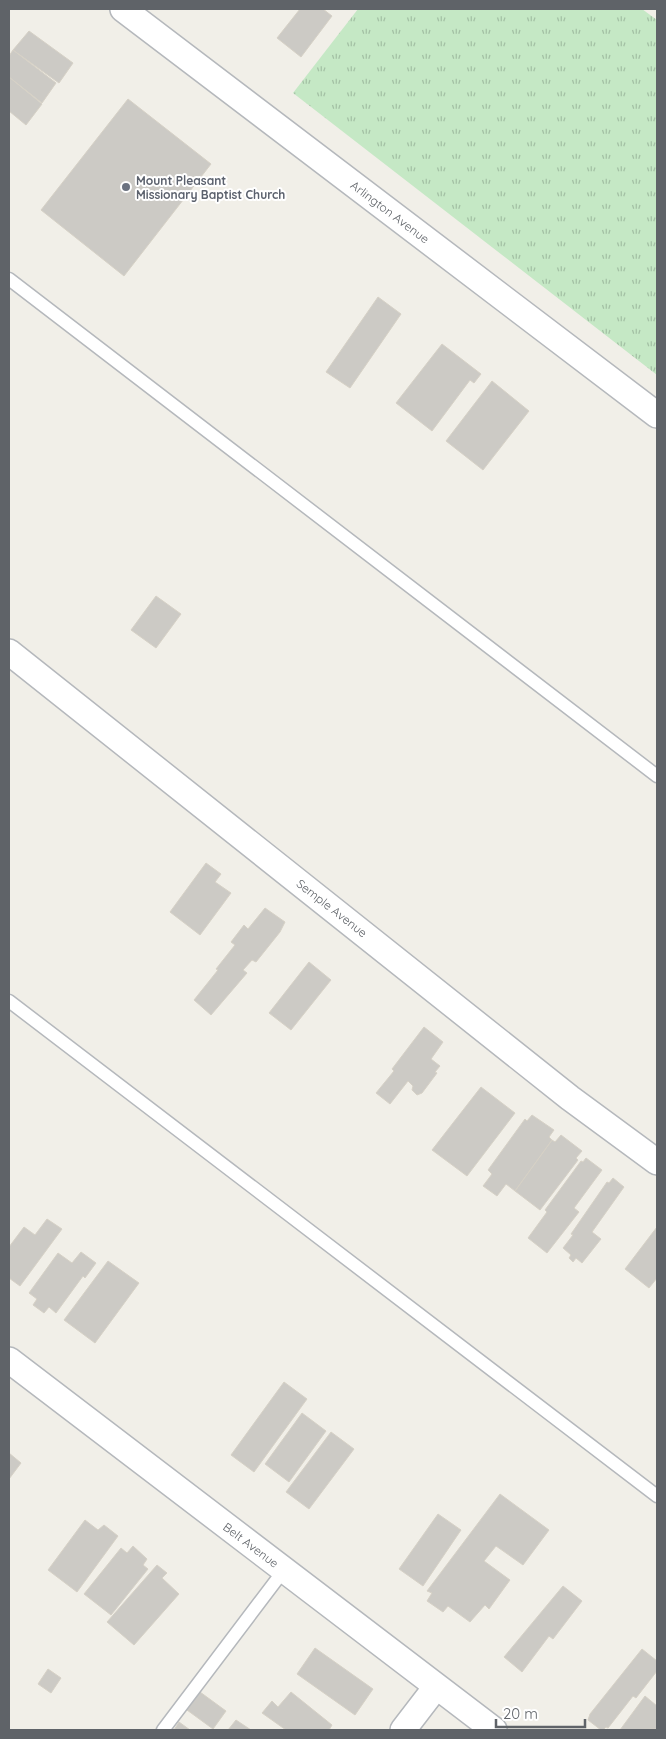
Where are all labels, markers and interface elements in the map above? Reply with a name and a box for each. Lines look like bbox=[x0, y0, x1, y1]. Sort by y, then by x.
place label: Mount Pleasant Missionary Baptist Church bbox=[136, 173, 285, 202]
street label: Arlington Avenue bbox=[348, 178, 432, 247]
marker: Mount Pleasant Missionary Baptist Church bbox=[120, 181, 132, 193]
street label: Semple Avenue bbox=[294, 876, 370, 940]
street label: Belt Avenue bbox=[220, 1519, 282, 1571]
scale bar bbox=[496, 1696, 585, 1728]
text: 20 m bbox=[503, 1704, 538, 1723]

